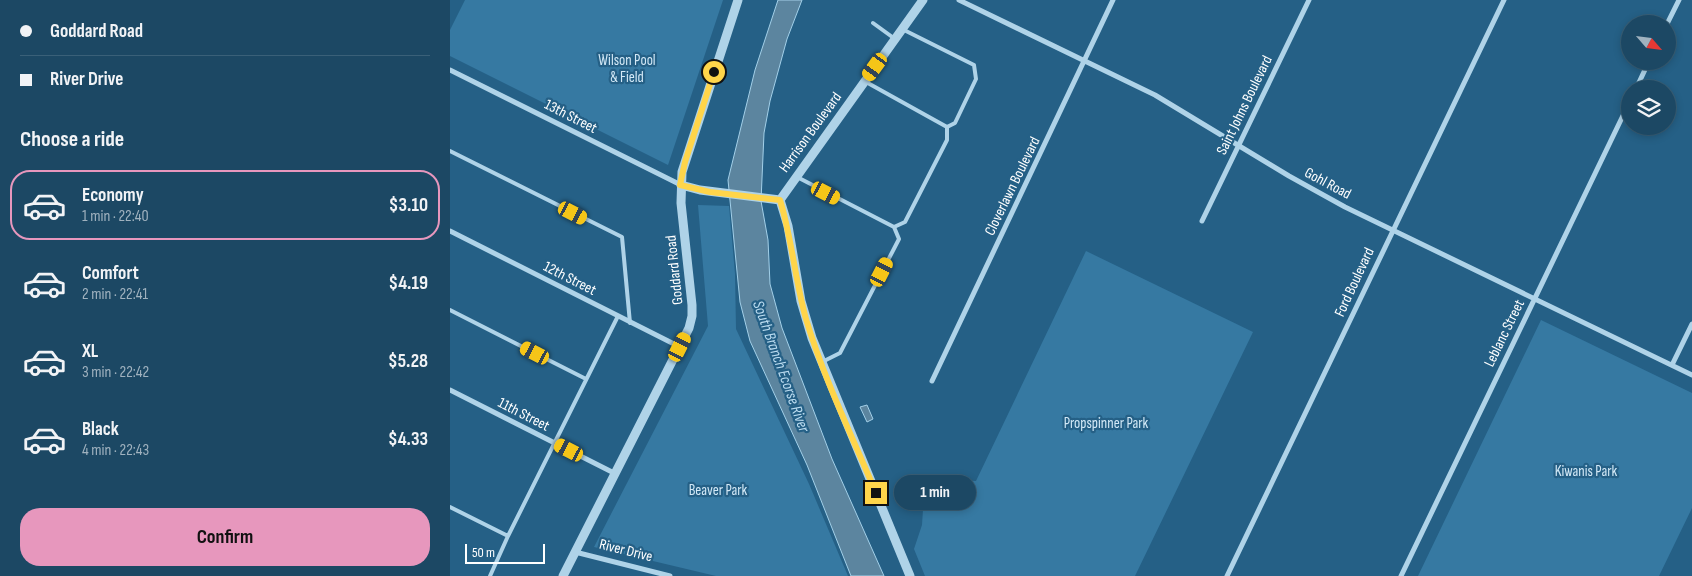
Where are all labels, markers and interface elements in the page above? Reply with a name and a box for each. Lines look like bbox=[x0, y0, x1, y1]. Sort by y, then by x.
north arrow bbox=[1621, 15, 1676, 70]
map controls bbox=[1621, 15, 1676, 135]
text: Goddard Road bbox=[50, 20, 143, 43]
car bbox=[860, 50, 889, 84]
park label: Wilson Pool & Field bbox=[598, 51, 656, 87]
street label: Saint Johns Boulevard bbox=[1212, 53, 1277, 158]
route start bbox=[703, 61, 725, 83]
text: River Drive bbox=[50, 68, 123, 91]
button: layers bbox=[1621, 80, 1676, 135]
street label: Harrison Boulevard bbox=[775, 88, 846, 176]
street label: 13th Street bbox=[541, 95, 601, 138]
text: Choose a ride bbox=[20, 126, 124, 153]
street label: Cloverlawn Boulevard bbox=[980, 134, 1045, 239]
street label: Gohl Road bbox=[1301, 163, 1354, 204]
car bbox=[809, 180, 842, 206]
icon: car bbox=[22, 183, 67, 228]
text: Economy bbox=[82, 184, 144, 207]
text: $3.10 bbox=[389, 194, 428, 217]
car bbox=[556, 200, 589, 226]
text: 1 min · 22:40 bbox=[82, 207, 149, 226]
street label: Goddard Road bbox=[661, 234, 688, 306]
street label: Ford Boulevard bbox=[1330, 245, 1379, 320]
car bbox=[868, 255, 895, 289]
street label: 12th Street bbox=[540, 257, 600, 300]
icon: car bbox=[22, 261, 67, 306]
text: Comfort bbox=[82, 262, 139, 285]
text: $4.19 bbox=[389, 272, 428, 295]
text: 2 min · 22:41 bbox=[82, 285, 148, 304]
street label: Leblanc Street bbox=[1480, 296, 1529, 370]
water label: South Branch Ecorse River bbox=[748, 298, 813, 435]
car bbox=[666, 330, 693, 364]
icon: car bbox=[22, 339, 67, 384]
text: XL bbox=[82, 340, 98, 363]
car bbox=[518, 340, 551, 366]
text: $5.28 bbox=[388, 350, 428, 373]
text: 3 min · 22:42 bbox=[82, 363, 149, 382]
street label: 11th Street bbox=[495, 393, 553, 436]
park label: Propspinner Park bbox=[1064, 414, 1149, 433]
icon: car bbox=[22, 417, 67, 462]
text: Black bbox=[82, 418, 119, 441]
text: $4.33 bbox=[388, 428, 428, 451]
car bbox=[552, 437, 585, 463]
text: 4 min · 22:43 bbox=[82, 441, 149, 460]
park label: Kiwanis Park bbox=[1555, 462, 1618, 481]
callout: 1 min bbox=[894, 476, 976, 510]
park label: Beaver Park bbox=[689, 481, 748, 500]
route end bbox=[865, 482, 887, 504]
text: 1 min bbox=[920, 483, 950, 502]
button: Confirm bbox=[20, 508, 430, 566]
street label: River Drive bbox=[597, 535, 655, 566]
scale bar bbox=[465, 541, 545, 564]
text: 50 m bbox=[472, 544, 495, 561]

